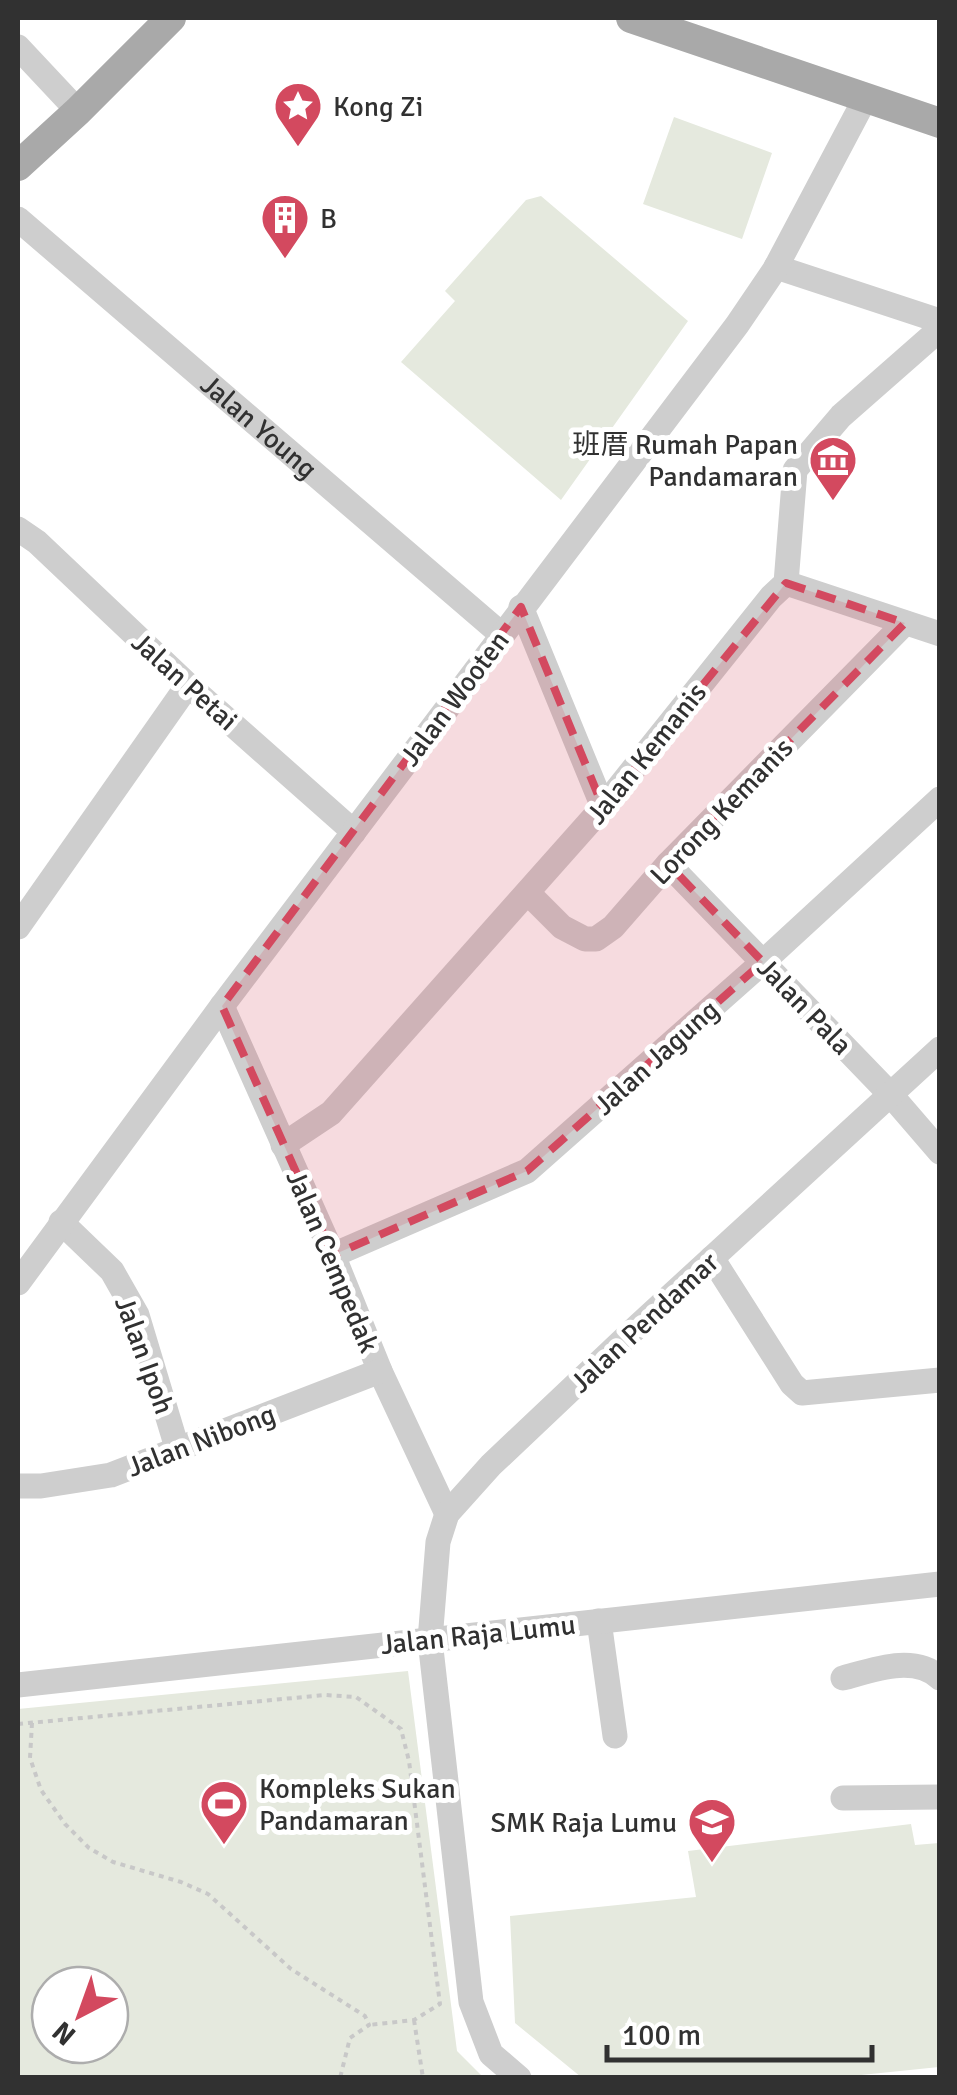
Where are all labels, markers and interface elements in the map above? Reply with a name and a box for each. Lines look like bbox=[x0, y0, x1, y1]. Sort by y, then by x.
place icon: Kong Zi bbox=[272, 80, 324, 148]
place label: Kong Zi bbox=[333, 90, 423, 124]
building icon: B bbox=[259, 192, 311, 260]
place label: B bbox=[320, 202, 337, 236]
street label: Jalan Young bbox=[193, 368, 324, 486]
place label: 班厝 Rumah Papan Pandamaran bbox=[573, 428, 798, 494]
museum icon: 班厝 Rumah Papan Pandamaran bbox=[807, 434, 859, 502]
street label: Jalan Wooten bbox=[393, 624, 517, 773]
street label: Jalan Petai bbox=[124, 625, 244, 738]
street label: Jalan Kemanis bbox=[580, 676, 714, 831]
street label: Lorong Kemanis bbox=[643, 731, 800, 892]
street label: Jalan Pala bbox=[750, 951, 859, 1062]
street label: Jalan Jagung bbox=[587, 993, 726, 1123]
street label: Jalan Cempedak bbox=[278, 1165, 386, 1358]
street label: Jalan Pendamar bbox=[564, 1245, 726, 1400]
street label: Jalan Ipoh bbox=[107, 1292, 181, 1419]
street label: Jalan Nibong bbox=[122, 1397, 280, 1485]
street label: Jalan Raja Lumu bbox=[379, 1608, 577, 1662]
place label: Kompleks Sukan Pandamaran bbox=[259, 1772, 456, 1838]
sports icon: Kompleks Sukan Pandamaran bbox=[198, 1778, 250, 1846]
school or university icon: SMK Raja Lumu bbox=[686, 1796, 738, 1864]
place label: SMK Raja Lumu bbox=[490, 1806, 677, 1840]
north arrow bbox=[30, 1965, 130, 2065]
scale bar bbox=[607, 2000, 872, 2062]
text: N bbox=[46, 2014, 83, 2052]
text: 100 m bbox=[622, 2017, 701, 2054]

